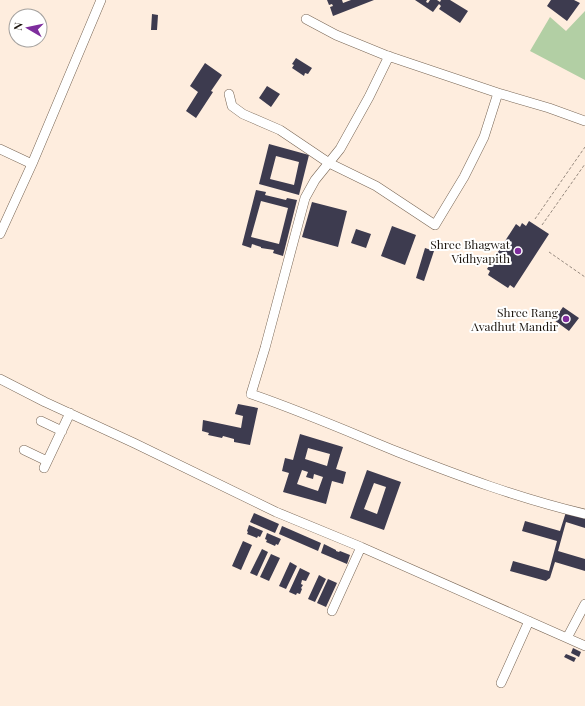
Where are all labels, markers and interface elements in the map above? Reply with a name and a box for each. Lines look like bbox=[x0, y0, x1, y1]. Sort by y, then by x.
north arrow bbox=[8, 8, 48, 48]
text: N bbox=[10, 21, 26, 31]
place label: Shree Bhagwat Vidhyapith bbox=[430, 236, 511, 266]
marker: Shree Bhagwat Vidhyapith bbox=[513, 246, 523, 256]
place label: Shree Rang Avadhut Mandir bbox=[470, 304, 559, 334]
marker: Shree Rang Avadhut Mandir bbox=[561, 314, 571, 324]

